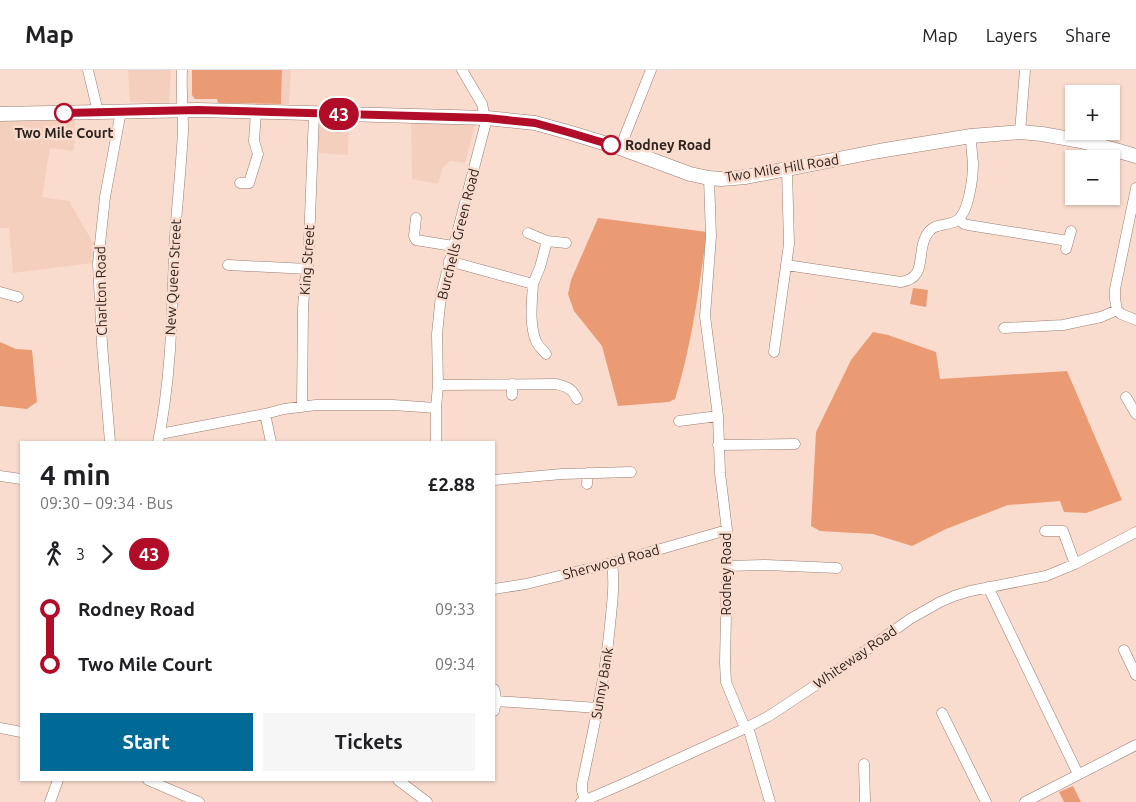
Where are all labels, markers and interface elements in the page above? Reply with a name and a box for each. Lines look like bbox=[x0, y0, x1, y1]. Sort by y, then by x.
text: Map bbox=[25, 21, 74, 48]
text: Map bbox=[922, 25, 958, 45]
text: Layers bbox=[986, 25, 1037, 45]
text: Share bbox=[1065, 25, 1111, 45]
map controls bbox=[1065, 85, 1120, 205]
button: + bbox=[1065, 85, 1120, 140]
line badge: 43 bbox=[316, 98, 362, 130]
marker: Two Mile Court bbox=[54, 103, 74, 123]
text: 43 bbox=[329, 104, 349, 124]
place label: Two Mile Court bbox=[14, 125, 114, 141]
marker: Rodney Road bbox=[601, 135, 621, 155]
place label: Rodney Road bbox=[625, 137, 711, 153]
button: − bbox=[1065, 150, 1120, 205]
street label: Two Mile Hill Road bbox=[724, 151, 840, 185]
street label: Burchells Green Road bbox=[434, 167, 482, 301]
street label: New Queen Street bbox=[162, 218, 184, 336]
street label: King Street bbox=[297, 224, 317, 296]
street label: Charlton Road bbox=[92, 246, 110, 336]
text: 4 min bbox=[40, 459, 111, 490]
text: £2.88 bbox=[427, 473, 475, 495]
text: 09:30 – 09:34 · Bus bbox=[40, 494, 173, 512]
street label: Rodney Road bbox=[718, 532, 734, 616]
icon: walk bbox=[40, 540, 68, 568]
icon: forward bbox=[93, 540, 121, 568]
street label: Sherwood Road bbox=[561, 541, 661, 583]
text: 43 bbox=[139, 544, 159, 564]
text: 3 bbox=[76, 545, 85, 563]
text: Rodney Road bbox=[78, 598, 195, 620]
text: 09:33 bbox=[435, 600, 475, 618]
street label: Whiteway Road bbox=[810, 622, 900, 692]
street label: Sunny Bank bbox=[588, 646, 616, 720]
text: Two Mile Court bbox=[78, 653, 213, 675]
text: 09:34 bbox=[435, 655, 475, 673]
button: Start bbox=[40, 713, 253, 771]
button: Tickets bbox=[263, 713, 475, 771]

